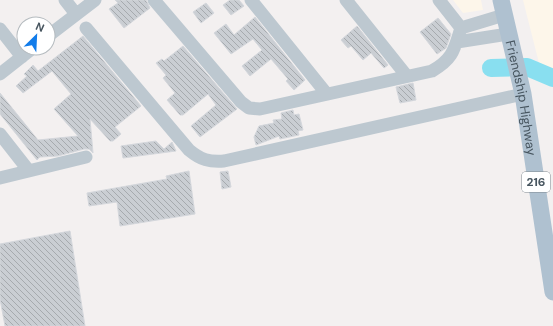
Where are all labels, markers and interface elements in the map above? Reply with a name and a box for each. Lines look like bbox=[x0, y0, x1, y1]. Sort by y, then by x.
north arrow bbox=[16, 16, 56, 56]
text: N bbox=[34, 19, 47, 35]
street label: Friendship Highway bbox=[502, 38, 540, 157]
road number: 216 bbox=[522, 172, 550, 192]

